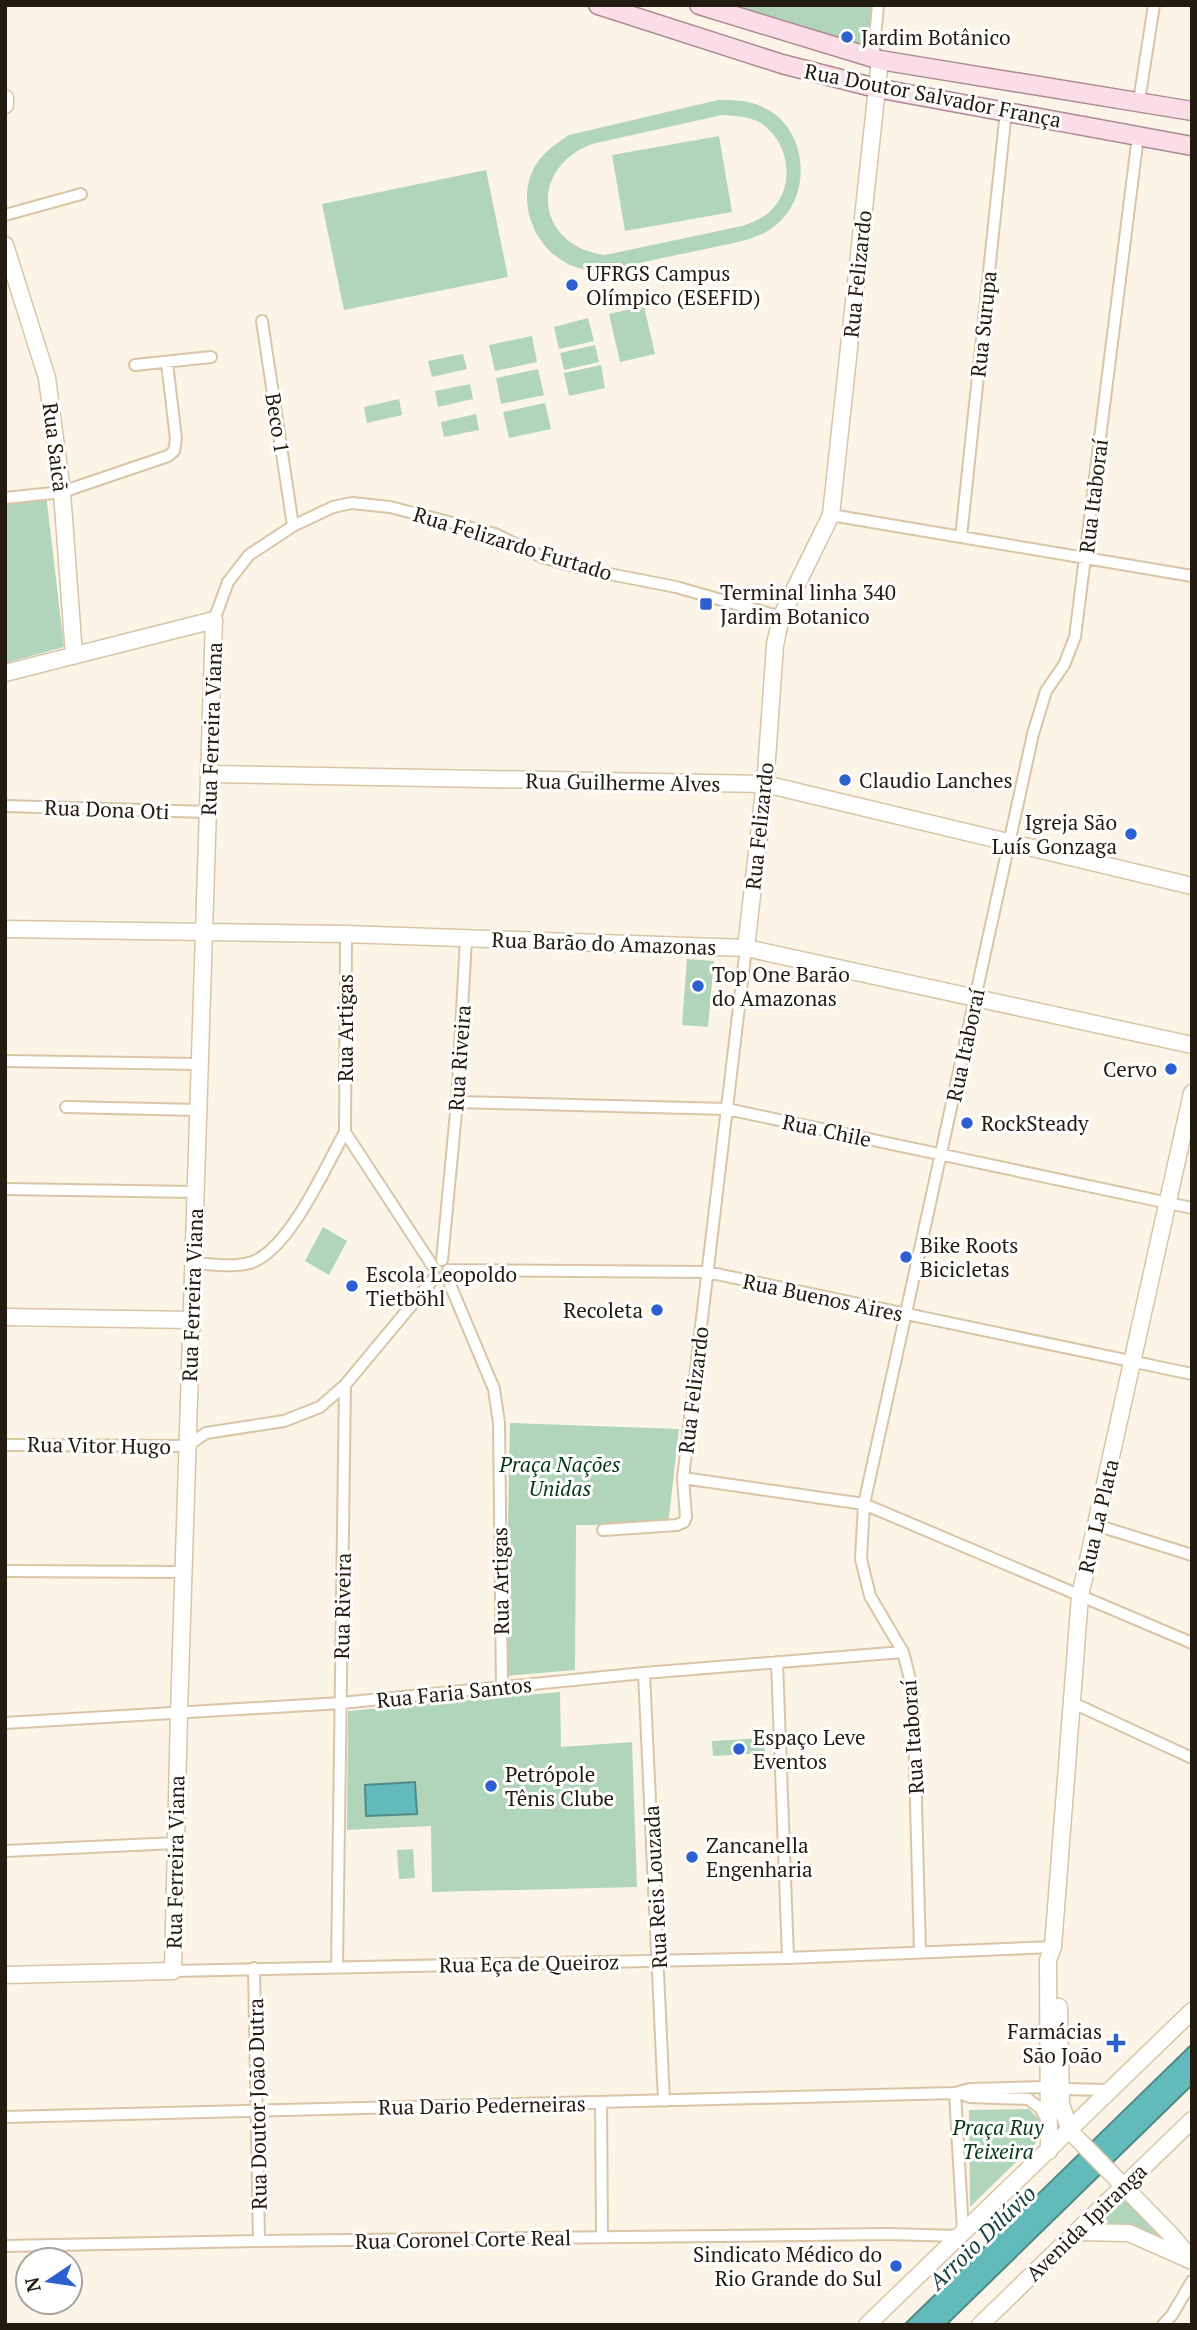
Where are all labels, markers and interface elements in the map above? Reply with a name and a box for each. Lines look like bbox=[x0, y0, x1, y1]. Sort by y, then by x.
place label: Jardim Botânico bbox=[861, 23, 1011, 51]
marker: Jardim Botânico bbox=[839, 29, 855, 45]
street label: Rua Doutor Salvador França bbox=[802, 56, 1064, 134]
street label: Rua Felizardo bbox=[836, 209, 878, 339]
place label: UFRGS Campus Olímpico (ESEFID) bbox=[586, 259, 760, 311]
street label: Rua Surupa bbox=[963, 269, 1003, 379]
marker: UFRGS Campus Olímpico (ESEFID) bbox=[564, 277, 580, 293]
street label: Beco 1 bbox=[259, 391, 297, 455]
street label: Rua Saicã bbox=[37, 401, 75, 494]
street label: Rua Itaboraí bbox=[1072, 437, 1114, 555]
street label: Rua Felizardo Furtado bbox=[410, 499, 616, 587]
place label: Terminal linha 340 Jardim Botanico bbox=[720, 578, 896, 630]
marker: Terminal linha 340 Jardim Botanico bbox=[698, 596, 714, 612]
street label: Rua Ferreira Viana bbox=[194, 641, 228, 816]
street label: Rua Felizardo bbox=[738, 761, 780, 891]
street label: Rua Guilherme Alves bbox=[525, 766, 721, 798]
place label: Claudio Lanches bbox=[859, 766, 1013, 794]
marker: Claudio Lanches bbox=[837, 772, 853, 788]
street label: Rua Dona Oti bbox=[44, 793, 170, 825]
place label: Igreja São Luís Gonzaga bbox=[992, 808, 1117, 860]
marker: Igreja São Luís Gonzaga bbox=[1123, 826, 1139, 842]
street label: Rua Barão do Amazonas bbox=[491, 925, 717, 961]
place label: Top One Barão do Amazonas bbox=[712, 960, 850, 1012]
street label: Rua Artigas bbox=[331, 974, 359, 1082]
marker: Top One Barão do Amazonas bbox=[690, 978, 706, 994]
street label: Rua Itaboraí bbox=[939, 985, 991, 1104]
street label: Rua Riveira bbox=[441, 1003, 477, 1112]
place label: Cervo bbox=[1103, 1055, 1157, 1083]
marker: Cervo bbox=[1163, 1061, 1179, 1077]
street label: Rua Chile bbox=[780, 1107, 874, 1153]
place label: RockSteady bbox=[981, 1109, 1089, 1137]
marker: RockSteady bbox=[959, 1115, 975, 1131]
street label: Rua Ferreira Viana bbox=[175, 1207, 209, 1382]
place label: Bike Roots Bicicletas bbox=[920, 1231, 1018, 1283]
marker: Bike Roots Bicicletas bbox=[898, 1249, 914, 1265]
place label: Escola Leopoldo Tietböhl bbox=[366, 1260, 517, 1312]
street label: Rua Buenos Aires bbox=[740, 1266, 906, 1328]
marker: Escola Leopoldo Tietböhl bbox=[344, 1278, 360, 1294]
place label: Recoleta bbox=[563, 1296, 643, 1324]
marker: Recoleta bbox=[649, 1302, 665, 1318]
street label: Rua Felizardo bbox=[671, 1325, 715, 1455]
street label: Rua Vitor Hugo bbox=[27, 1430, 171, 1460]
park label: Praça Nações Unidas bbox=[498, 1450, 621, 1502]
street label: Rua La Plata bbox=[1071, 1456, 1125, 1576]
street label: Rua Artigas bbox=[485, 1527, 515, 1635]
street label: Rua Riveira bbox=[327, 1552, 357, 1660]
street label: Rua Faria Santos bbox=[375, 1670, 533, 1714]
street label: Rua Itaboraí bbox=[894, 1678, 930, 1795]
place label: Espaço Leve Eventos bbox=[753, 1723, 865, 1775]
marker: Espaço Leve Eventos bbox=[731, 1741, 747, 1757]
place label: Petrópole Tênis Clube bbox=[505, 1760, 614, 1812]
street label: Rua Ferreira Viana bbox=[159, 1775, 191, 1949]
marker: Petrópole Tênis Clube bbox=[483, 1778, 499, 1794]
street label: Rua Reis Louzada bbox=[637, 1804, 673, 1969]
place label: Zancanella Engenharia bbox=[706, 1831, 813, 1883]
marker: Zancanella Engenharia bbox=[684, 1849, 700, 1865]
street label: Rua Eça de Queiroz bbox=[439, 1947, 619, 1979]
street label: Rua Doutor João Dutra bbox=[241, 1998, 273, 2210]
place label: Farmácias São João bbox=[1007, 2017, 1102, 2069]
marker: Farmácias São João bbox=[1108, 2035, 1124, 2051]
street label: Rua Dario Pederneiras bbox=[378, 2089, 586, 2121]
park label: Praça Ruy Teixeira bbox=[951, 2113, 1044, 2165]
street label: Avenida Ipiranga bbox=[1019, 2157, 1153, 2287]
water label: Arroio Dilúvio bbox=[920, 2178, 1043, 2298]
street label: Rua Coronel Corte Real bbox=[355, 2223, 571, 2255]
place label: Sindicato Médico do Rio Grande do Sul bbox=[693, 2240, 882, 2292]
north arrow bbox=[14, 2246, 84, 2316]
marker: Sindicato Médico do Rio Grande do Sul bbox=[888, 2258, 904, 2274]
text: N bbox=[18, 2275, 46, 2295]

